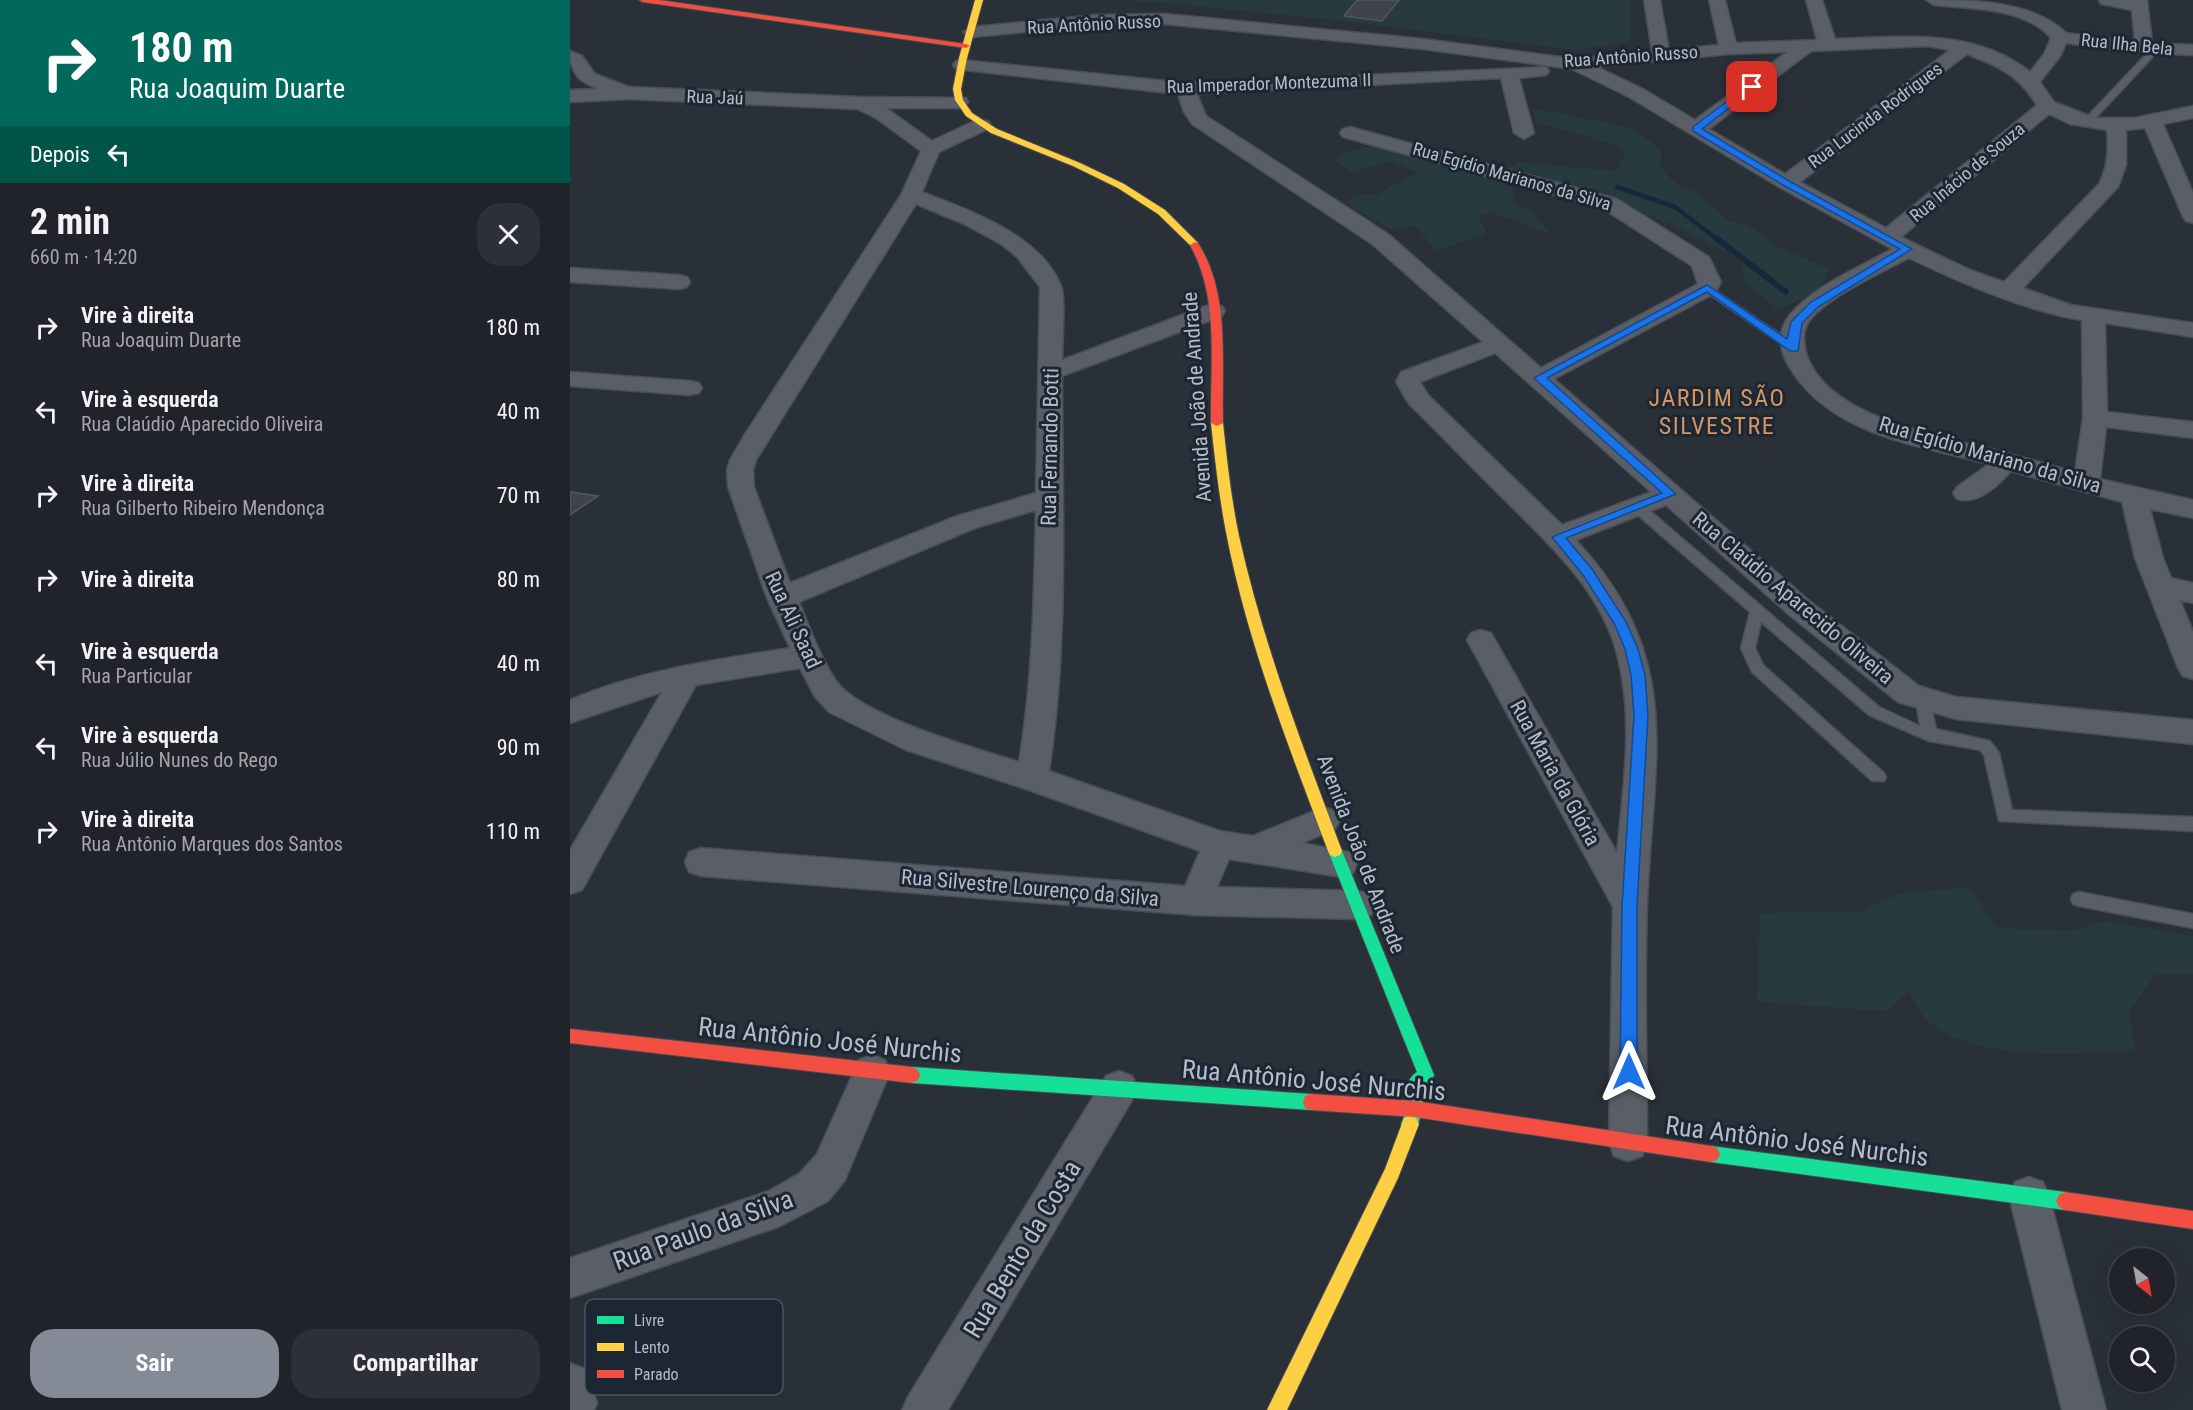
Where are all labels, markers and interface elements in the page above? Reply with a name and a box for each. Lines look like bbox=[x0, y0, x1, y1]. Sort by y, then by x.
street label: Rua Antônio Russo bbox=[1027, 10, 1161, 38]
text: 180 m bbox=[129, 23, 234, 72]
icon: right bbox=[30, 24, 108, 102]
street label: Rua Ilha Bela bbox=[2080, 29, 2174, 59]
street label: Rua Antônio Russo bbox=[1563, 41, 1699, 71]
street label: Rua Lucinda Rodrigues bbox=[1804, 58, 1946, 172]
pin bbox=[1726, 61, 1777, 112]
street label: Rua Imperador Montezuma II bbox=[1166, 69, 1372, 97]
icon: arrive bbox=[1735, 70, 1768, 103]
text: Rua Joaquim Duarte bbox=[129, 73, 345, 105]
street label: Rua Jaú bbox=[686, 86, 744, 108]
street label: Rua Inácio de Souza bbox=[1905, 118, 2029, 226]
icon: left bbox=[102, 138, 135, 171]
street label: Rua Egídio Marianos da Silva bbox=[1411, 138, 1613, 214]
text: Depois bbox=[30, 142, 90, 167]
text: 2 min bbox=[30, 201, 110, 243]
button: close bbox=[477, 203, 540, 266]
text: 660 m · 14:20 bbox=[30, 245, 137, 269]
street label: Avenida João de Andrade bbox=[1178, 291, 1216, 503]
text: Vire à direita bbox=[81, 303, 194, 328]
icon: right bbox=[30, 311, 63, 344]
text: 180 m bbox=[486, 315, 540, 340]
text: Rua Joaquim Duarte bbox=[81, 328, 241, 352]
street label: Rua Fernando Botti bbox=[1037, 368, 1063, 526]
district label: JARDIM SÃO SILVESTRE bbox=[1649, 384, 1785, 440]
text: Vire à esquerda bbox=[81, 387, 219, 412]
icon: left bbox=[30, 395, 63, 428]
text: 40 m bbox=[497, 399, 540, 424]
text: Rua Claúdio Aparecido Oliveira bbox=[81, 412, 323, 436]
street label: Rua Egídio Mariano da Silva bbox=[1876, 412, 2104, 498]
text: Vire à direita bbox=[81, 471, 194, 496]
icon: right bbox=[30, 479, 63, 512]
text: 70 m bbox=[497, 483, 540, 508]
text: Rua Gilberto Ribeiro Mendonça bbox=[81, 496, 325, 520]
street label: Rua Claúdio Aparecido Oliveira bbox=[1688, 507, 1898, 689]
icon: right bbox=[30, 563, 63, 596]
text: Vire à direita bbox=[81, 567, 194, 592]
text: 80 m bbox=[497, 567, 540, 592]
street label: Rua Ali Saad bbox=[760, 568, 826, 672]
text: Vire à esquerda bbox=[81, 639, 219, 664]
icon: left bbox=[30, 647, 63, 680]
text: 40 m bbox=[497, 651, 540, 676]
text: Rua Particular bbox=[81, 664, 192, 688]
street label: Rua Maria da Glória bbox=[1505, 696, 1605, 850]
text: Vire à esquerda bbox=[81, 723, 219, 748]
icon: left bbox=[30, 731, 63, 764]
text: 90 m bbox=[497, 735, 540, 760]
text: Rua Júlio Nunes do Rego bbox=[81, 748, 278, 772]
street label: Avenida João de Andrade bbox=[1312, 751, 1410, 957]
text: Vire à direita bbox=[81, 807, 194, 832]
icon: right bbox=[30, 815, 63, 848]
text: 110 m bbox=[486, 819, 540, 844]
text: Rua Antônio Marques dos Santos bbox=[81, 832, 343, 856]
street label: Rua Silvestre Lourenço da Silva bbox=[900, 865, 1160, 911]
street label: Rua Antônio José Nurchis bbox=[697, 1011, 963, 1069]
position arrow bbox=[1597, 1040, 1661, 1104]
street label: Rua Antônio José Nurchis bbox=[1181, 1054, 1447, 1106]
street label: Rua Antônio José Nurchis bbox=[1664, 1110, 1930, 1172]
street label: Rua Bento da Costa bbox=[957, 1155, 1087, 1343]
street label: Rua Paulo da Silva bbox=[609, 1184, 797, 1276]
north arrow bbox=[2109, 1248, 2175, 1314]
map controls bbox=[2109, 1248, 2175, 1392]
legend bbox=[585, 1299, 783, 1395]
text: Livre bbox=[634, 1311, 664, 1330]
button: search bbox=[2109, 1326, 2175, 1392]
button: Sair bbox=[30, 1329, 279, 1398]
button: Compartilhar bbox=[291, 1329, 540, 1398]
text: Lento bbox=[634, 1338, 669, 1357]
text: Parado bbox=[634, 1365, 679, 1384]

